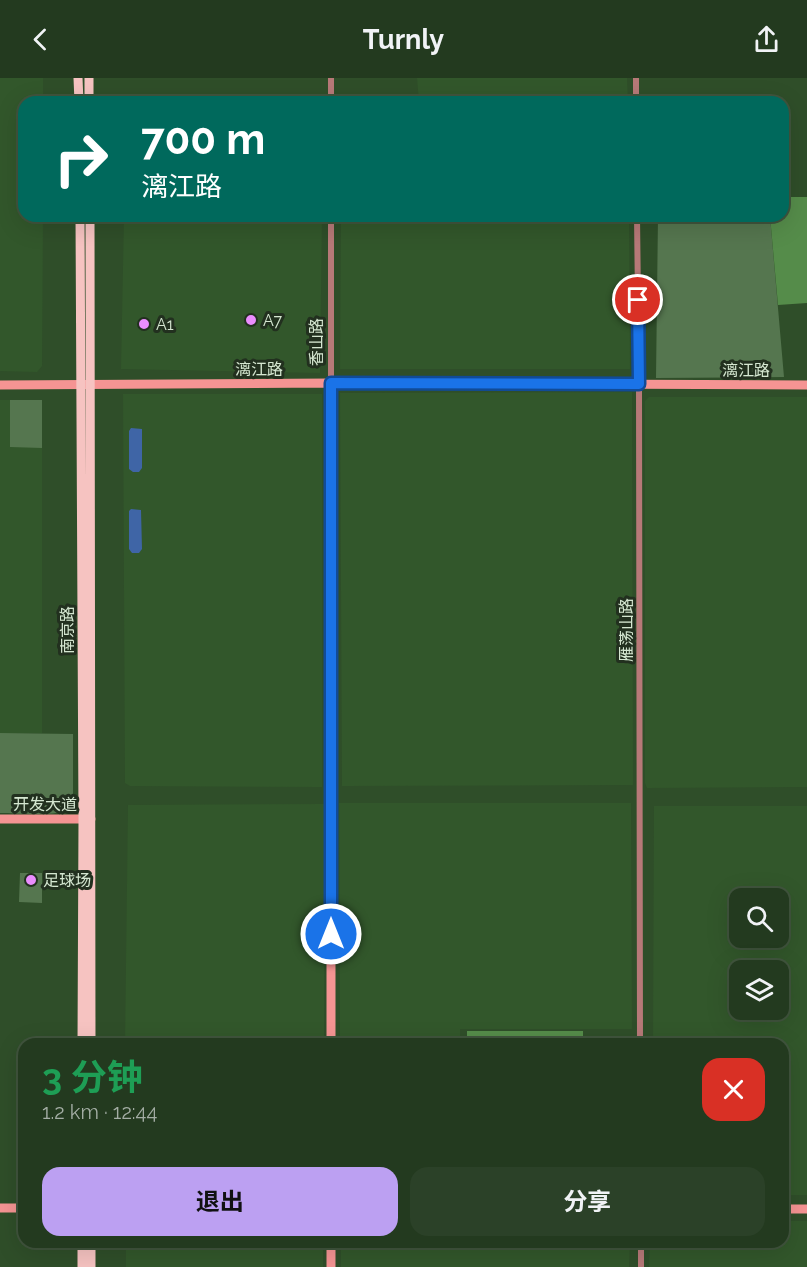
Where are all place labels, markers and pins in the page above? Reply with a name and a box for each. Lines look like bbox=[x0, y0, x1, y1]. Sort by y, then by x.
pin bbox=[612, 274, 663, 325]
place label: A7 bbox=[263, 311, 282, 330]
marker: A7 bbox=[244, 313, 258, 327]
place label: A1 bbox=[156, 315, 174, 334]
marker: A1 bbox=[137, 317, 151, 331]
place label: 足球场 bbox=[43, 871, 91, 890]
marker: 足球场 bbox=[24, 873, 38, 887]

